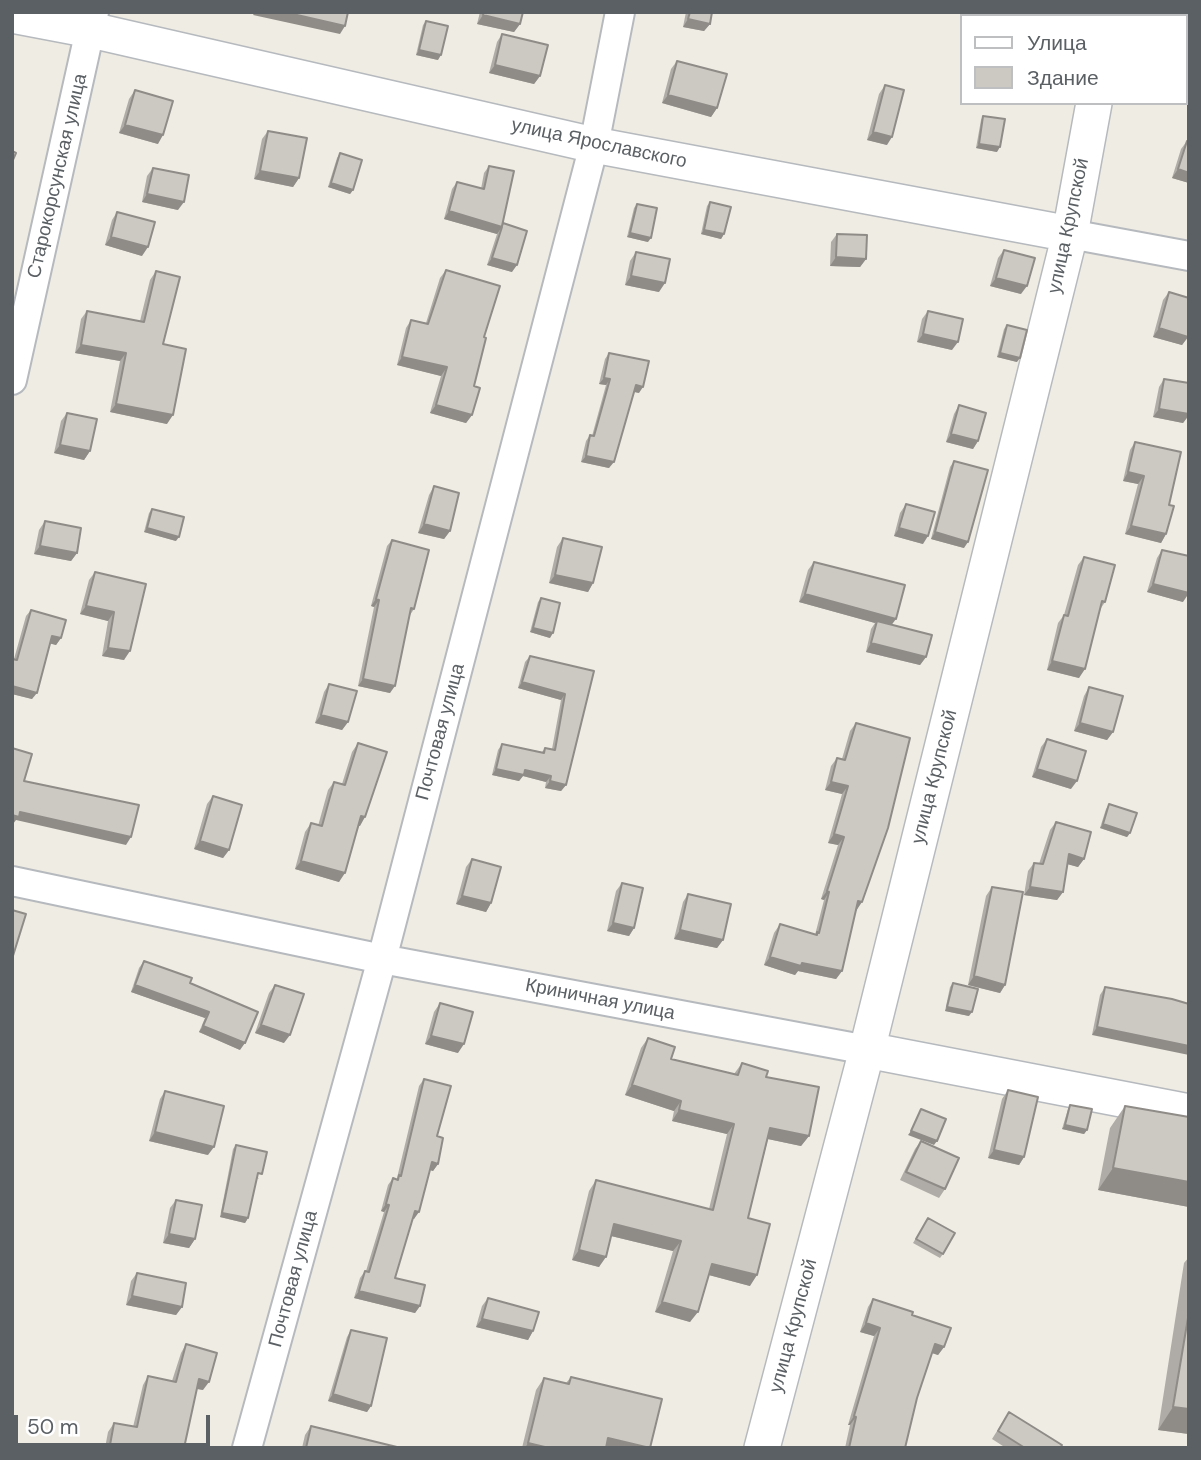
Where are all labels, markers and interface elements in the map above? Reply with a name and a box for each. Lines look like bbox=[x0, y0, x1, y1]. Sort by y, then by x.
legend bbox=[960, 14, 1187, 105]
text: Улица bbox=[1027, 29, 1087, 57]
text: Здание bbox=[1027, 64, 1099, 92]
street label: Старокорсунская улица bbox=[23, 71, 93, 281]
street label: улица Ярославского bbox=[509, 114, 689, 174]
street label: улица Крупской bbox=[1044, 156, 1094, 296]
street label: Почтовая улица bbox=[412, 661, 470, 803]
street label: улица Крупской bbox=[907, 707, 963, 847]
street label: Криничная улица bbox=[523, 974, 677, 1026]
street label: Почтовая улица bbox=[265, 1208, 323, 1350]
street label: улица Крупской bbox=[765, 1257, 823, 1395]
scale bar bbox=[18, 1400, 214, 1444]
text: 50 m bbox=[27, 1413, 78, 1441]

